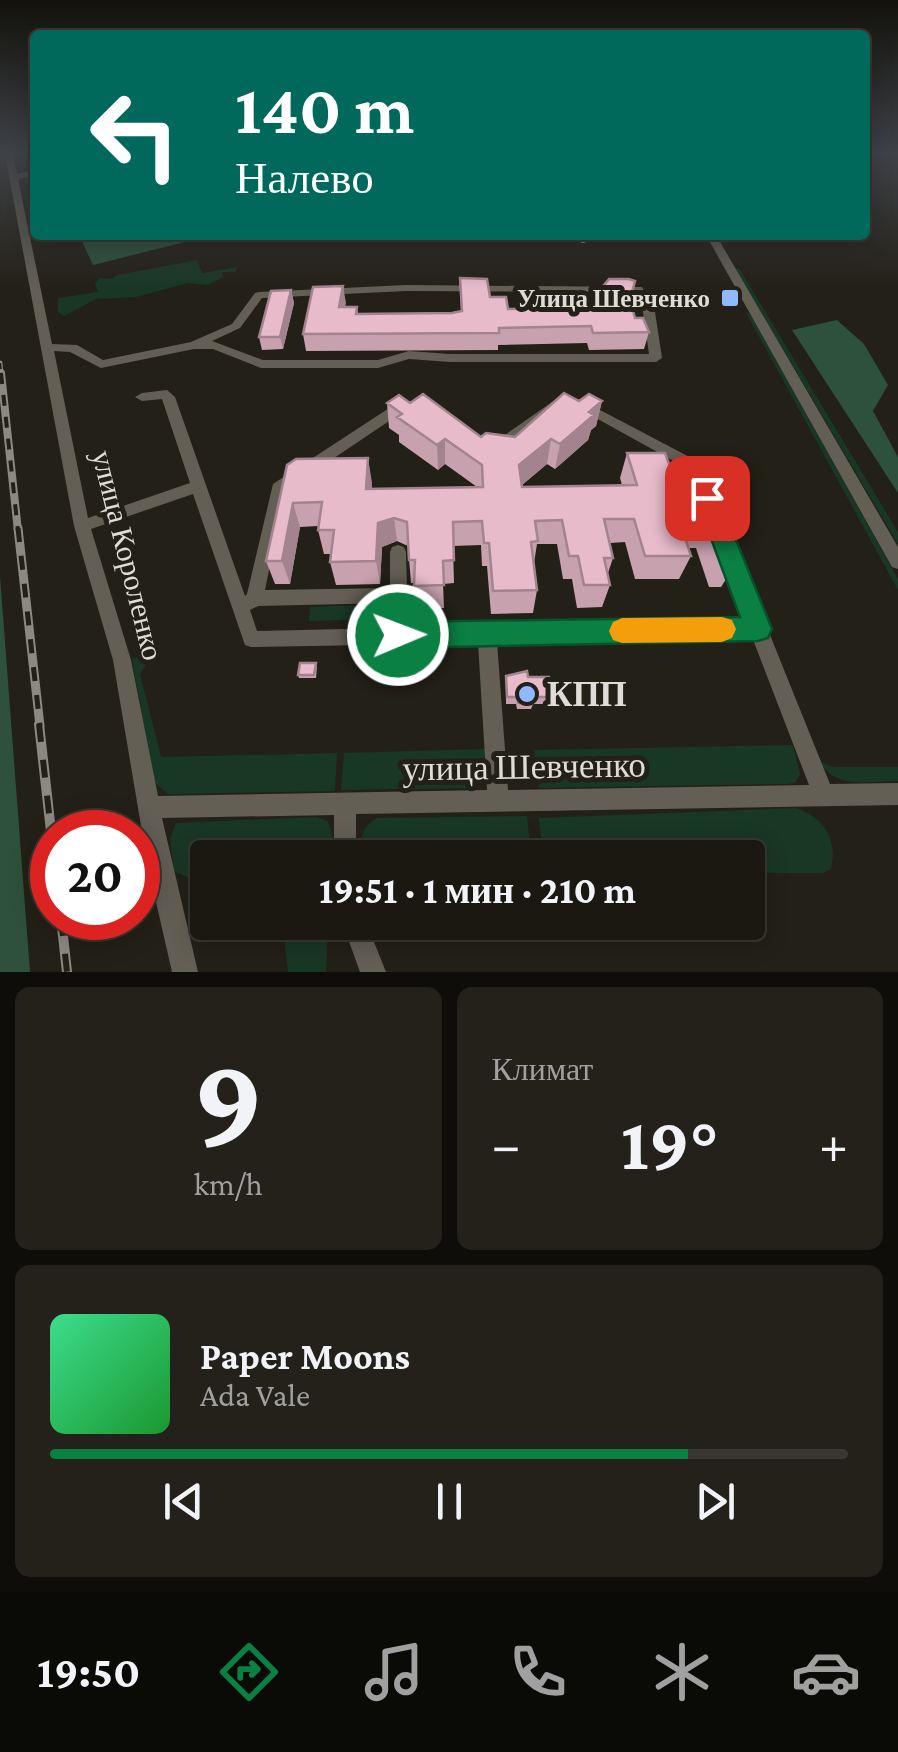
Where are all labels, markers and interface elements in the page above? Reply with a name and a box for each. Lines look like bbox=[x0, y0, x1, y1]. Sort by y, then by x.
icon: left bbox=[70, 70, 200, 200]
text: 140 m bbox=[235, 70, 414, 148]
text: Налево bbox=[235, 153, 374, 203]
place label: Улица Шевченко bbox=[517, 285, 710, 312]
marker: Улица Шевченко bbox=[719, 287, 741, 309]
street label: улица Короленко bbox=[86, 447, 170, 663]
pin bbox=[665, 456, 750, 541]
icon: arrive bbox=[680, 471, 735, 526]
position arrow bbox=[346, 583, 450, 687]
place label: КПП bbox=[547, 675, 627, 714]
marker: КПП bbox=[516, 683, 538, 705]
street label: улица Шевченко bbox=[402, 745, 646, 789]
speed limit sign: 20 bbox=[30, 810, 160, 940]
text: 19:51 · 1 мин · 210 m bbox=[319, 869, 636, 911]
text: 9 bbox=[193, 1028, 264, 1173]
text: Климат bbox=[492, 1051, 593, 1087]
text: 19° bbox=[621, 1102, 719, 1185]
text: − bbox=[492, 1114, 521, 1175]
text: + bbox=[819, 1114, 848, 1175]
text: km/h bbox=[194, 1166, 263, 1202]
text: Paper Moons bbox=[200, 1335, 410, 1377]
text: Ada Vale bbox=[200, 1377, 310, 1413]
icon: previous bbox=[156, 1474, 211, 1529]
icon: pause bbox=[422, 1474, 477, 1529]
icon: next bbox=[688, 1474, 743, 1529]
icon: directions bbox=[214, 1637, 284, 1707]
icon: music bbox=[359, 1637, 429, 1707]
icon: phone bbox=[503, 1637, 573, 1707]
icon: climate bbox=[647, 1637, 717, 1707]
icon: car bbox=[791, 1637, 861, 1707]
text: 19:50 bbox=[37, 1647, 140, 1697]

